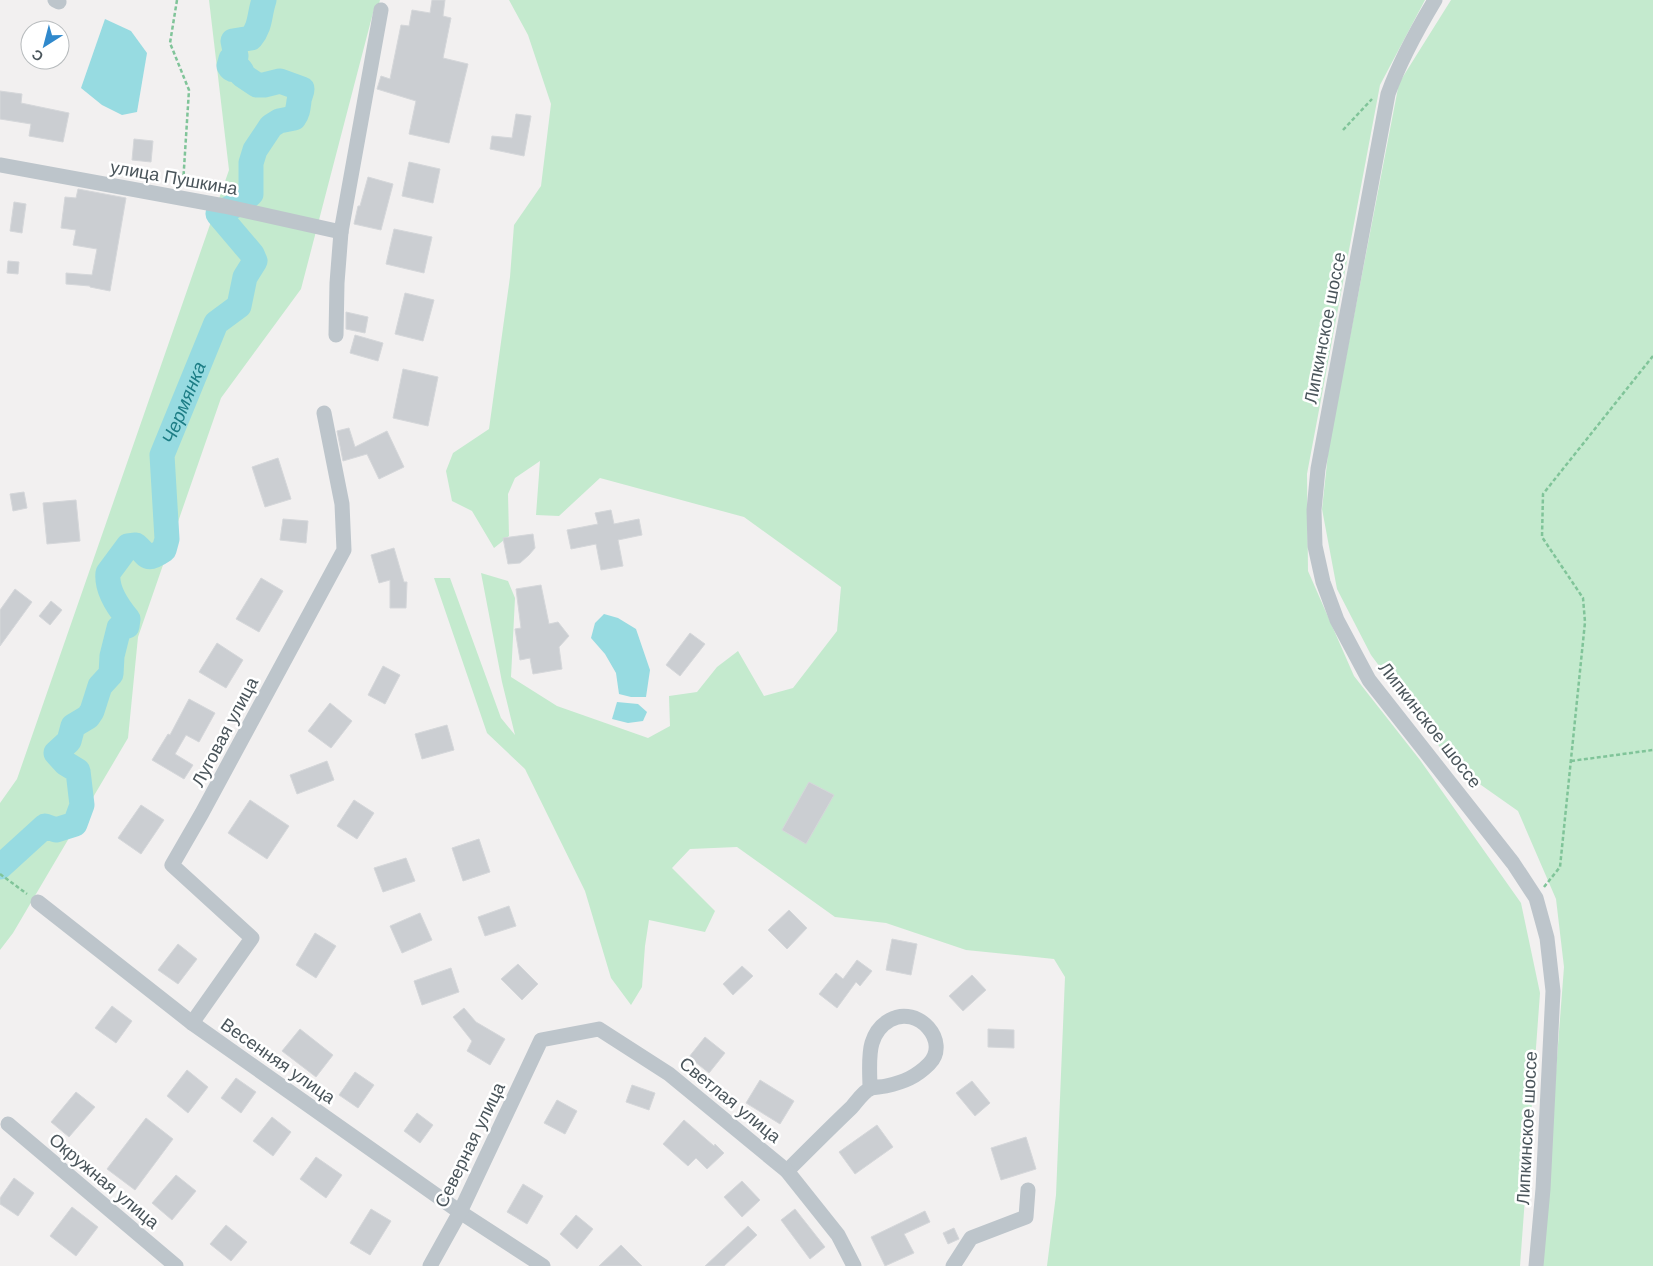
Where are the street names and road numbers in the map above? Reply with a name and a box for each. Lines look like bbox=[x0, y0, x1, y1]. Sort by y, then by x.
street label: улица Пушкина bbox=[109, 157, 240, 199]
street label: Липкинское шоссе bbox=[1300, 250, 1350, 406]
street label: Липкинское шоссе bbox=[1375, 658, 1485, 792]
street label: Луговая улица bbox=[188, 673, 263, 790]
street label: Весенняя улица bbox=[217, 1014, 340, 1108]
street label: Липкинское шоссе bbox=[1513, 1051, 1541, 1205]
street label: Светлая улица bbox=[675, 1053, 785, 1148]
street label: Северная улица bbox=[431, 1078, 509, 1211]
street label: Окружная улица bbox=[45, 1129, 164, 1233]

